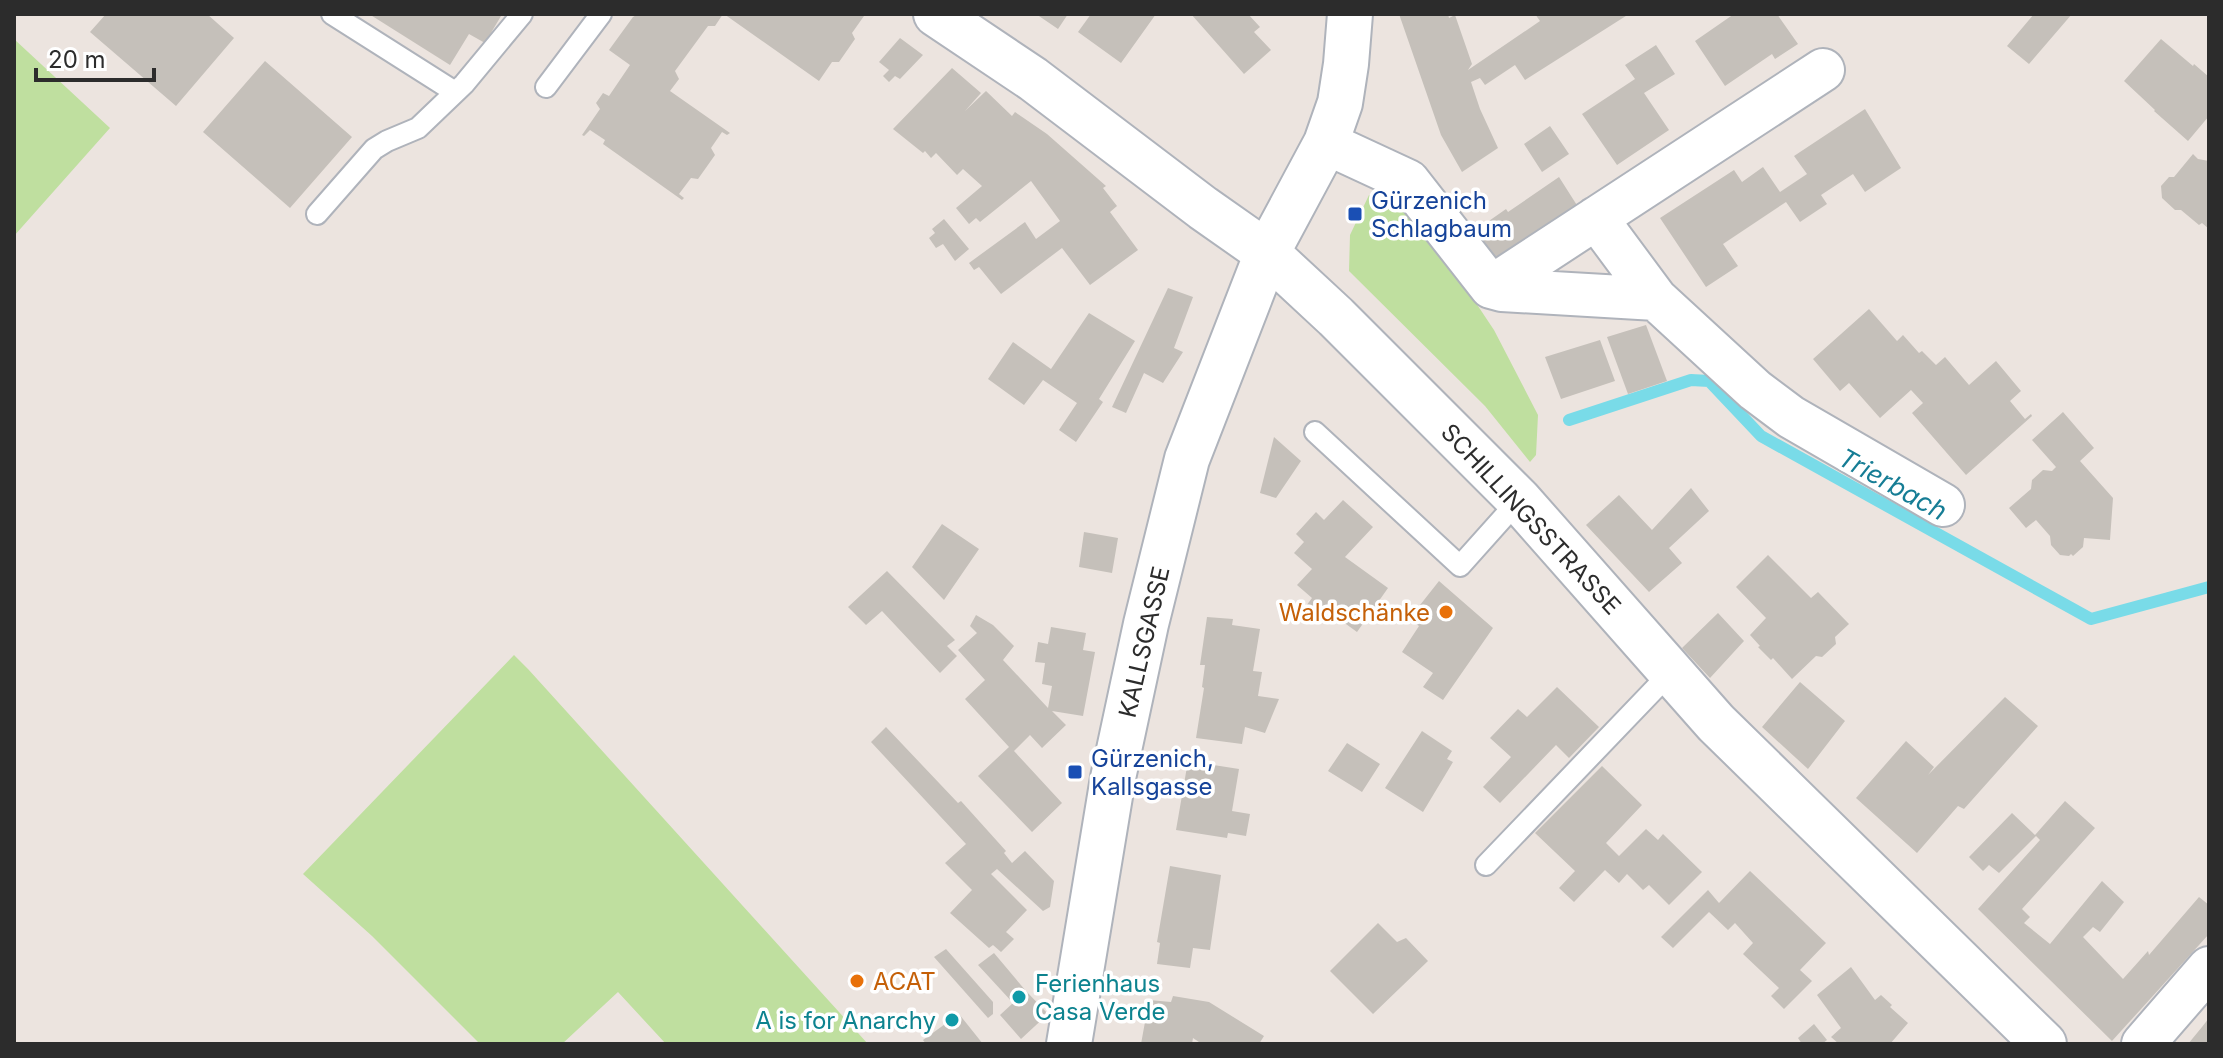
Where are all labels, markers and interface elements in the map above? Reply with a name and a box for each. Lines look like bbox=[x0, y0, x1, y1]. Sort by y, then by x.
scale bar bbox=[36, 32, 154, 82]
text: 20 m bbox=[48, 45, 106, 74]
place label: Gürzenich Schlagbaum bbox=[1371, 186, 1512, 243]
marker: Gürzenich Schlagbaum bbox=[1346, 205, 1364, 223]
street label: SCHILLINGSSTRASSE bbox=[1435, 418, 1627, 620]
water label: Trierbach bbox=[1833, 442, 1953, 526]
street label: KALLSGASSE bbox=[1113, 564, 1175, 720]
place label: Waldschänke bbox=[1279, 598, 1430, 627]
marker: Waldschänke bbox=[1437, 603, 1455, 621]
place label: Gürzenich, Kallsgasse bbox=[1091, 744, 1214, 801]
marker: Gürzenich, Kallsgasse bbox=[1066, 763, 1084, 781]
place label: ACAT bbox=[873, 967, 936, 996]
place label: Ferienhaus Casa Verde bbox=[1035, 969, 1166, 1026]
marker: ACAT bbox=[848, 972, 866, 990]
marker: Ferienhaus Casa Verde bbox=[1010, 988, 1028, 1006]
place label: A is for Anarchy bbox=[755, 1006, 936, 1035]
marker: A is for Anarchy bbox=[943, 1011, 961, 1029]

